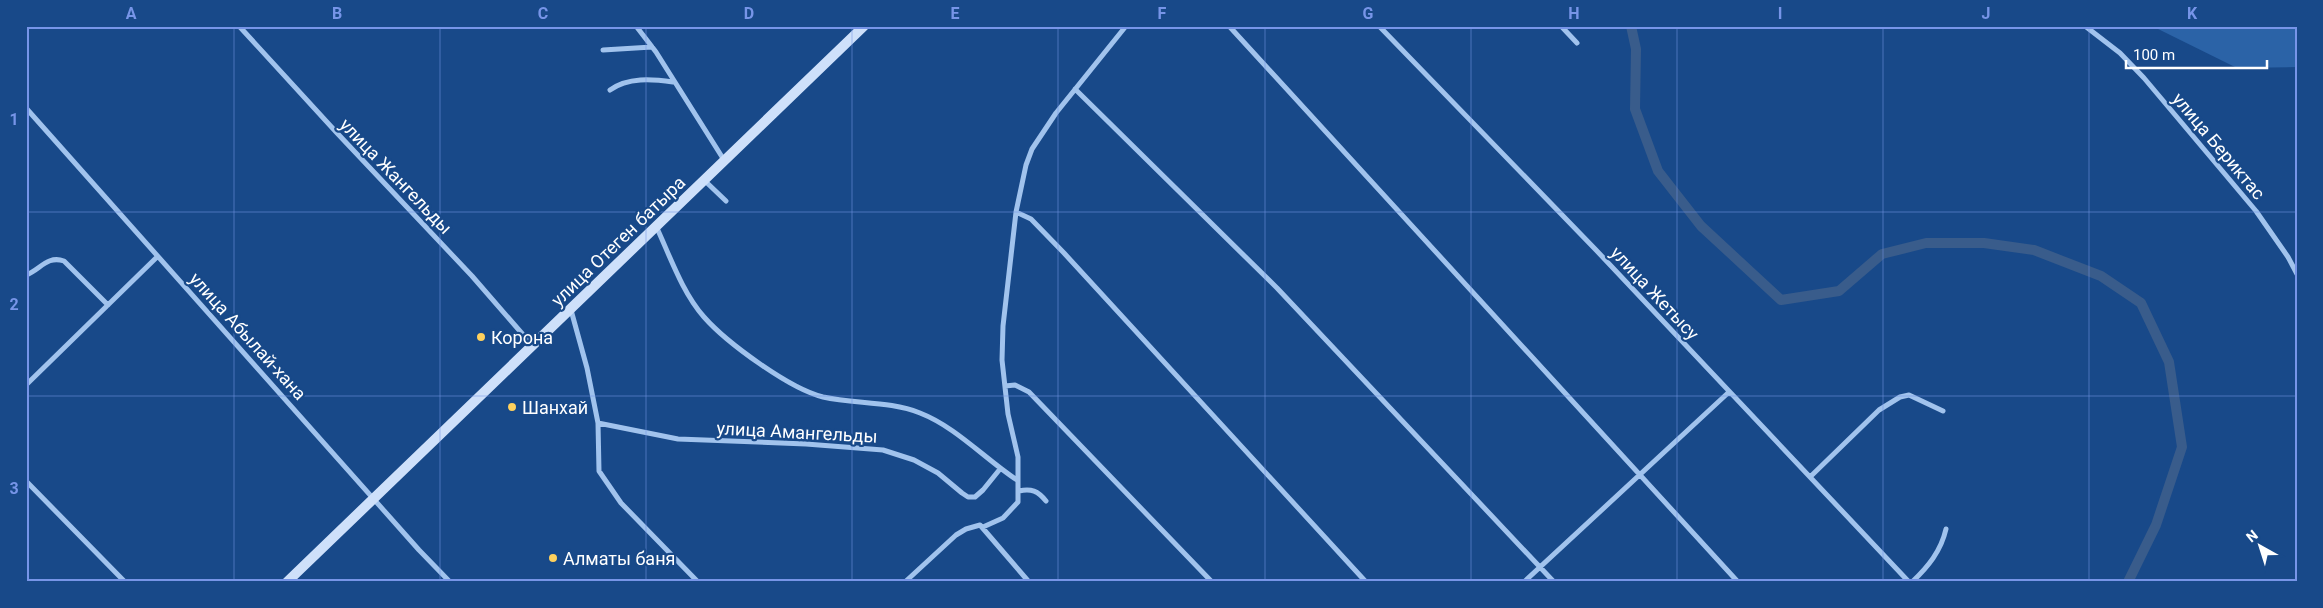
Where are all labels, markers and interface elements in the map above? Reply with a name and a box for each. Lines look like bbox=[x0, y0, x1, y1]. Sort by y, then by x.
text: A bbox=[126, 4, 137, 23]
text: B bbox=[332, 4, 342, 23]
text: C bbox=[538, 4, 548, 23]
text: D bbox=[744, 4, 754, 23]
text: E bbox=[951, 4, 960, 23]
text: F bbox=[1158, 4, 1167, 23]
text: G bbox=[1363, 4, 1374, 23]
text: H bbox=[1568, 4, 1580, 23]
text: I bbox=[1778, 4, 1782, 23]
text: J bbox=[1982, 4, 1990, 23]
text: K bbox=[2187, 4, 2198, 23]
scale bar bbox=[2126, 38, 2267, 70]
text: 100 m bbox=[2133, 46, 2175, 64]
street label: улица Бериктас bbox=[2168, 88, 2270, 204]
text: 1 bbox=[9, 110, 19, 129]
street label: улица Жангельды bbox=[336, 114, 456, 238]
street label: улица Отеген батыра bbox=[547, 172, 689, 310]
street label: улица Жетысу bbox=[1606, 242, 1704, 344]
street label: улица Абылай-хана bbox=[185, 268, 311, 404]
text: 2 bbox=[9, 295, 19, 314]
place label: Корона bbox=[491, 327, 553, 348]
marker: Корона bbox=[475, 331, 487, 343]
place label: Шанхай bbox=[522, 397, 588, 418]
marker: Шанхай bbox=[506, 401, 518, 413]
street label: улица Амангельды bbox=[716, 417, 878, 447]
text: 3 bbox=[9, 479, 19, 498]
north arrow bbox=[2236, 520, 2286, 570]
text: N bbox=[2243, 527, 2261, 545]
place label: Алматы баня bbox=[563, 548, 675, 569]
marker: Алматы баня bbox=[547, 552, 559, 564]

